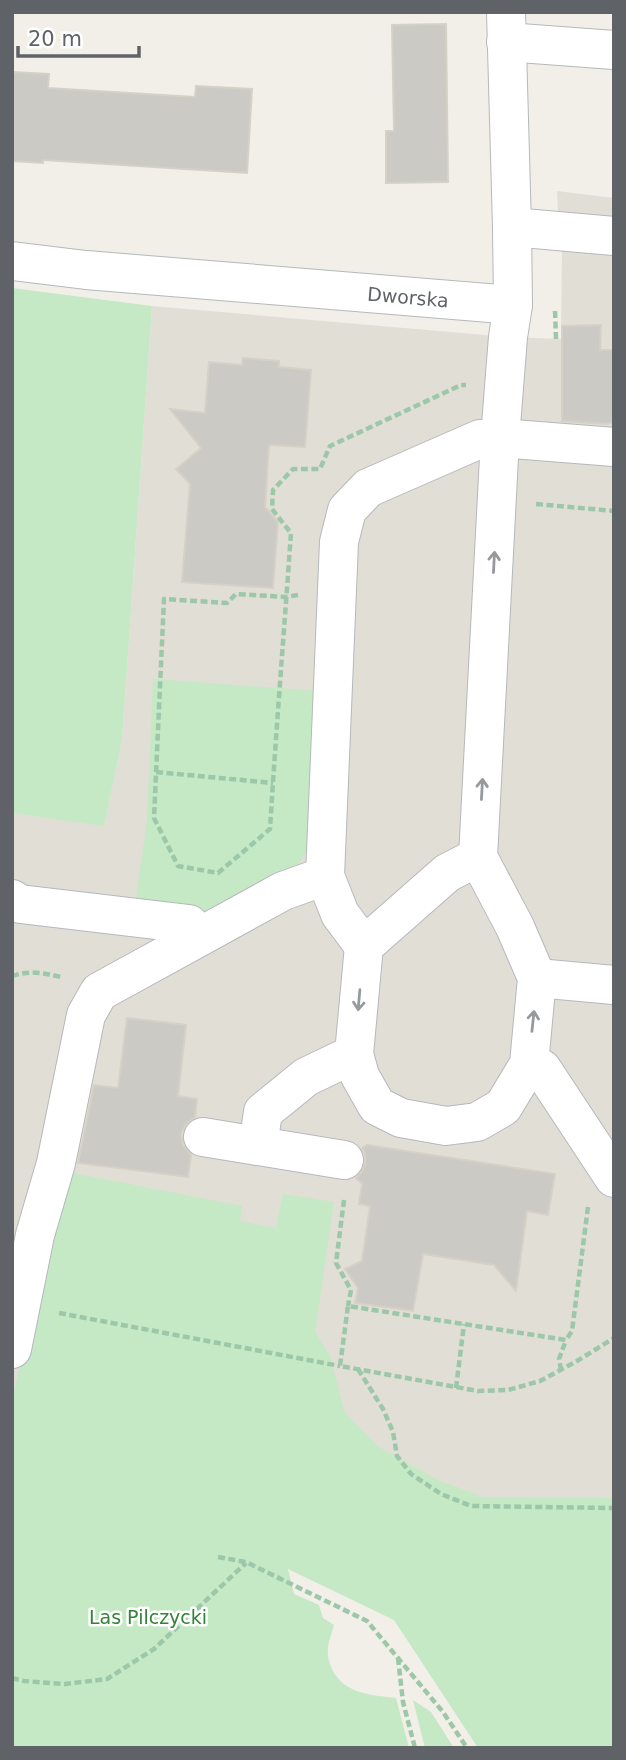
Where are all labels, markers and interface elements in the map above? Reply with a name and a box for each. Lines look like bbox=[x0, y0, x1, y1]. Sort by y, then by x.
scale bar bbox=[18, 14, 138, 58]
text: 20 m bbox=[28, 27, 82, 51]
street label: Dworska bbox=[366, 282, 450, 312]
one-way arrow bbox=[487, 551, 500, 574]
one-way arrow bbox=[475, 778, 488, 801]
one-way arrow bbox=[352, 988, 365, 1011]
one-way arrow bbox=[527, 1010, 540, 1033]
park label: Las Pilczycki bbox=[89, 1606, 207, 1628]

